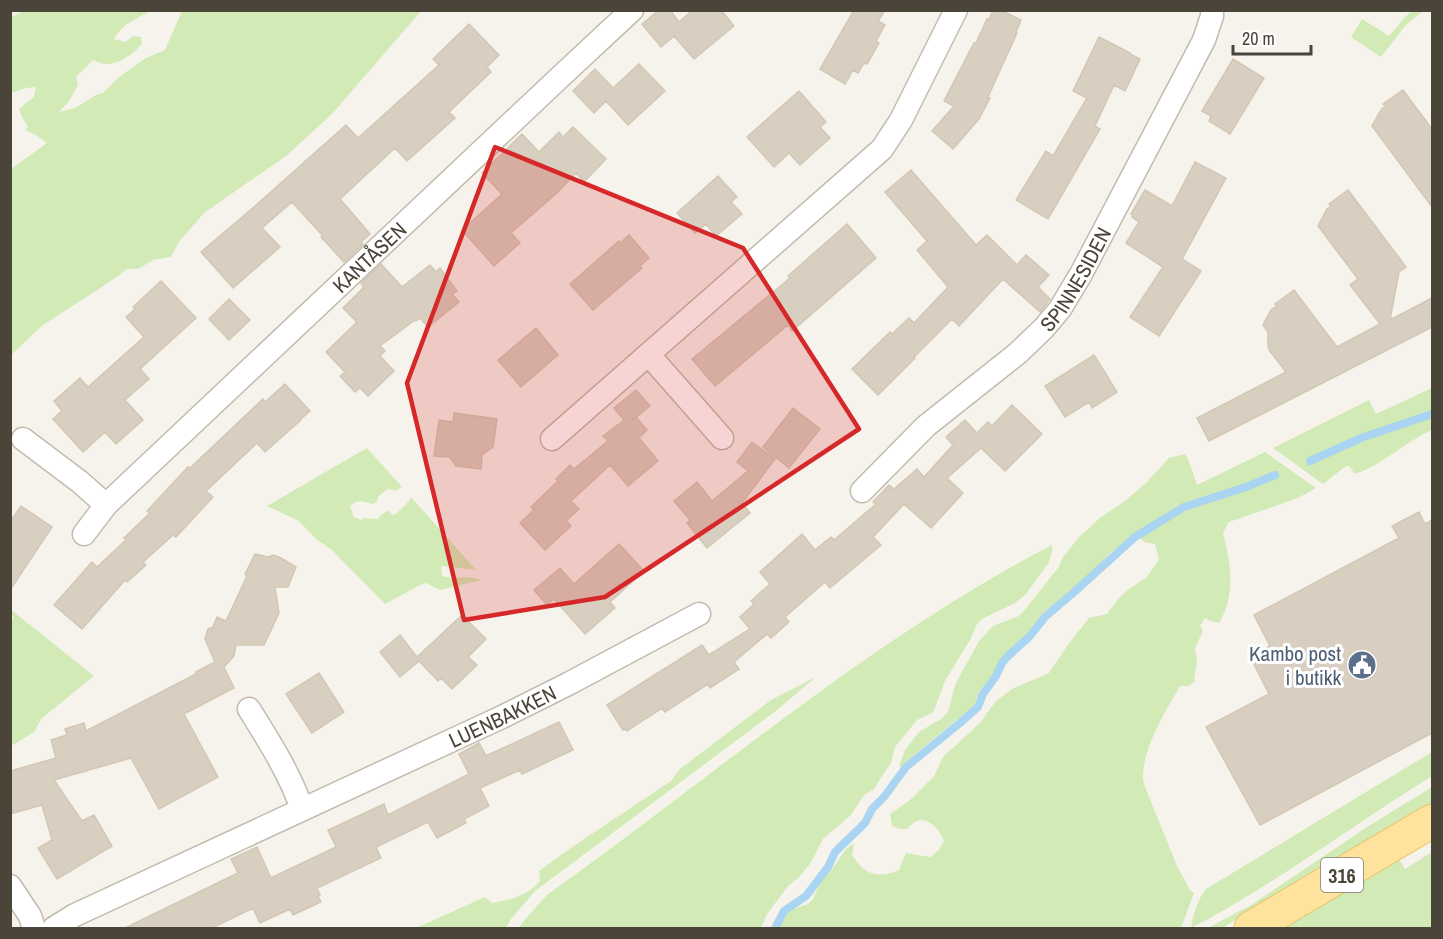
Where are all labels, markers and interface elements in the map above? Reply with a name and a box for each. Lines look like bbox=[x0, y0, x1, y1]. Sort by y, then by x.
scale bar bbox=[1233, 18, 1311, 56]
text: 20 m bbox=[1242, 26, 1275, 51]
street label: KANTÅSEN bbox=[326, 215, 412, 299]
street label: SPINNESIDEN bbox=[1033, 222, 1118, 337]
place label: Kambo post i butikk bbox=[1249, 639, 1341, 692]
public building icon: Kambo post i butikk bbox=[1346, 649, 1378, 681]
street label: LUENBAKKEN bbox=[444, 678, 561, 754]
road number: 316 bbox=[1321, 858, 1363, 892]

